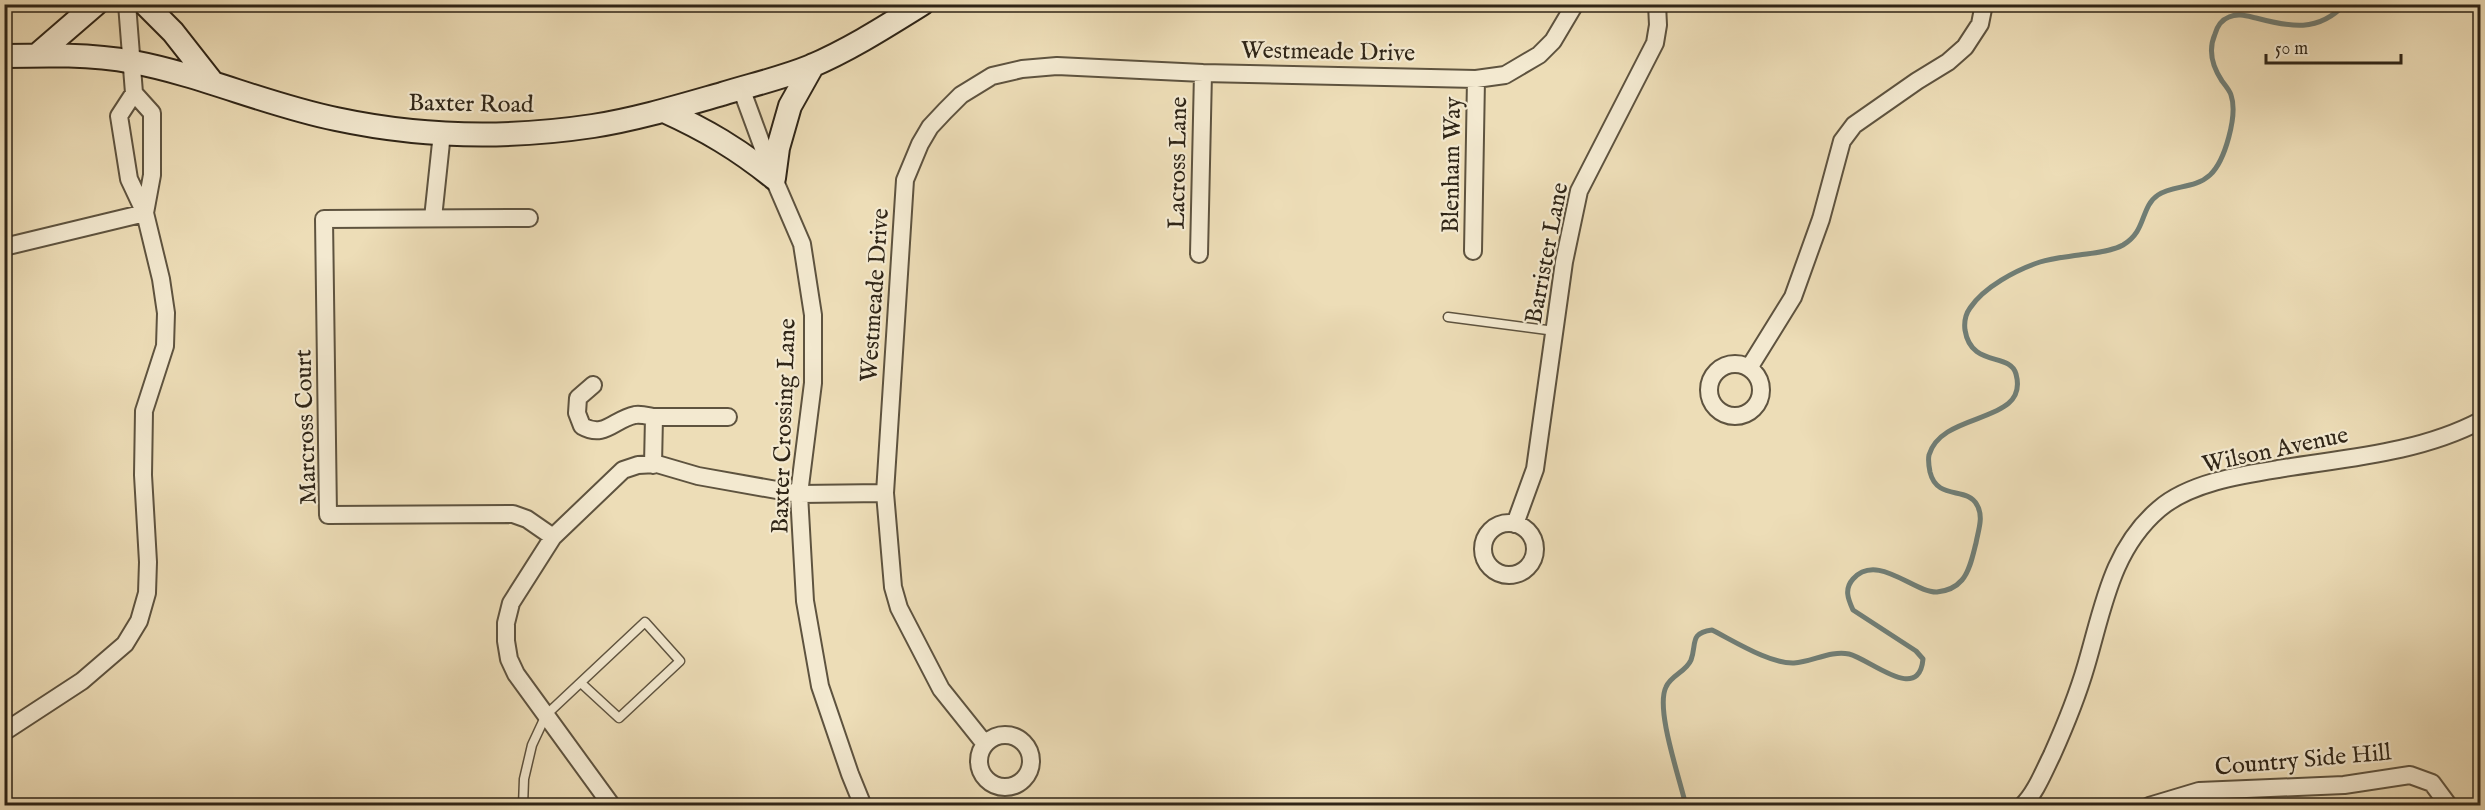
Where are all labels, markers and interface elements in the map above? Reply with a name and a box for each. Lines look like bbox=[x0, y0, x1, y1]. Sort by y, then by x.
scale bar bbox=[2266, 27, 2401, 65]
street label: Westmeade Drive bbox=[1241, 35, 1415, 70]
text: 50 m bbox=[2275, 38, 2308, 61]
street label: Baxter Road bbox=[408, 88, 534, 121]
street label: Lacross Lane bbox=[1162, 96, 1195, 230]
street label: Blenham Way bbox=[1436, 96, 1469, 233]
street label: Barrister Lane bbox=[1519, 180, 1576, 327]
street label: Westmeade Drive bbox=[854, 207, 897, 383]
street label: Baxter Crossing Lane bbox=[765, 318, 804, 534]
street label: Marcross Court bbox=[288, 349, 325, 505]
street label: Wilson Avenue bbox=[2199, 420, 2351, 481]
street label: Country Side Hill bbox=[2214, 737, 2393, 784]

